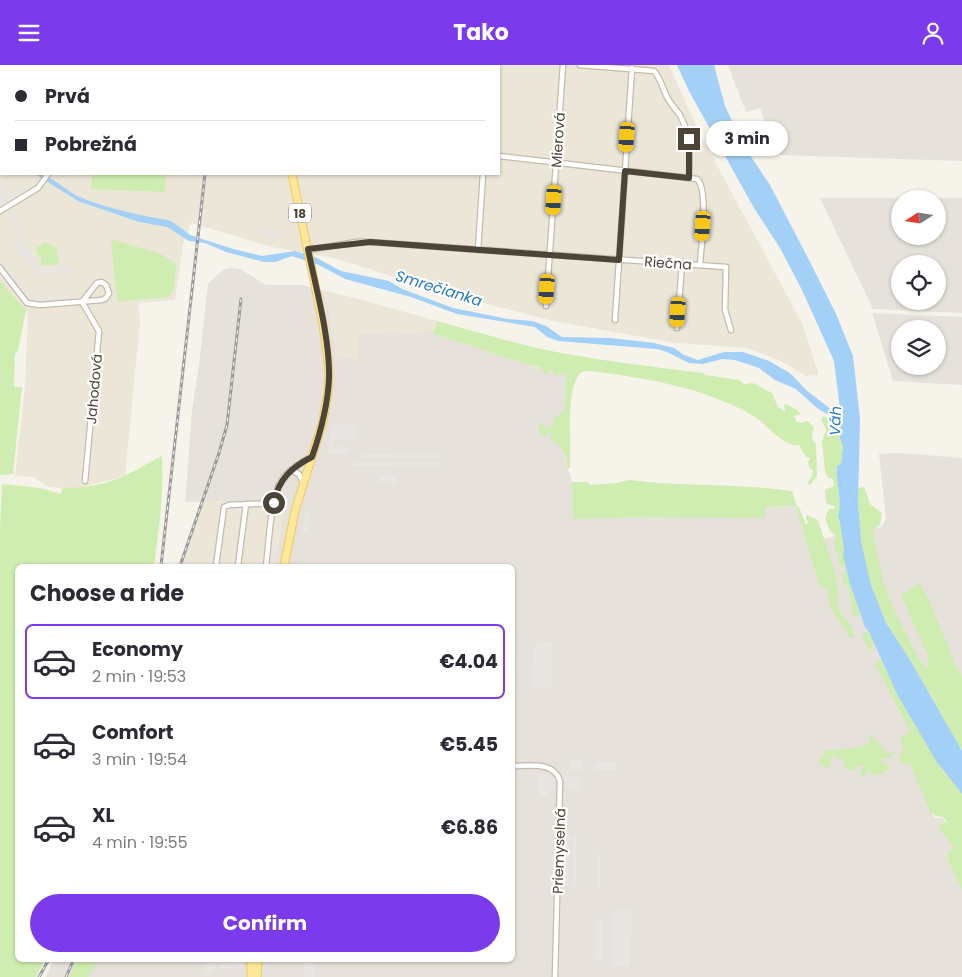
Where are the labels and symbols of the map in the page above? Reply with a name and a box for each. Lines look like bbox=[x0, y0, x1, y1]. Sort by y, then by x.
street label: Mierová bbox=[546, 112, 570, 168]
callout: 3 min bbox=[706, 121, 789, 157]
car bbox=[618, 122, 635, 152]
route end bbox=[678, 128, 700, 150]
car bbox=[545, 185, 562, 215]
north arrow bbox=[891, 190, 946, 245]
road number: 18 bbox=[289, 203, 311, 223]
car bbox=[694, 211, 711, 241]
street label: Riečna bbox=[644, 251, 692, 275]
water label: Smrečianka bbox=[393, 265, 485, 311]
car bbox=[538, 274, 555, 304]
car bbox=[669, 297, 686, 327]
street label: Jahodová bbox=[81, 353, 107, 425]
water label: Váh bbox=[824, 406, 846, 436]
route start bbox=[263, 492, 285, 514]
street label: Priemyselná bbox=[548, 808, 570, 894]

